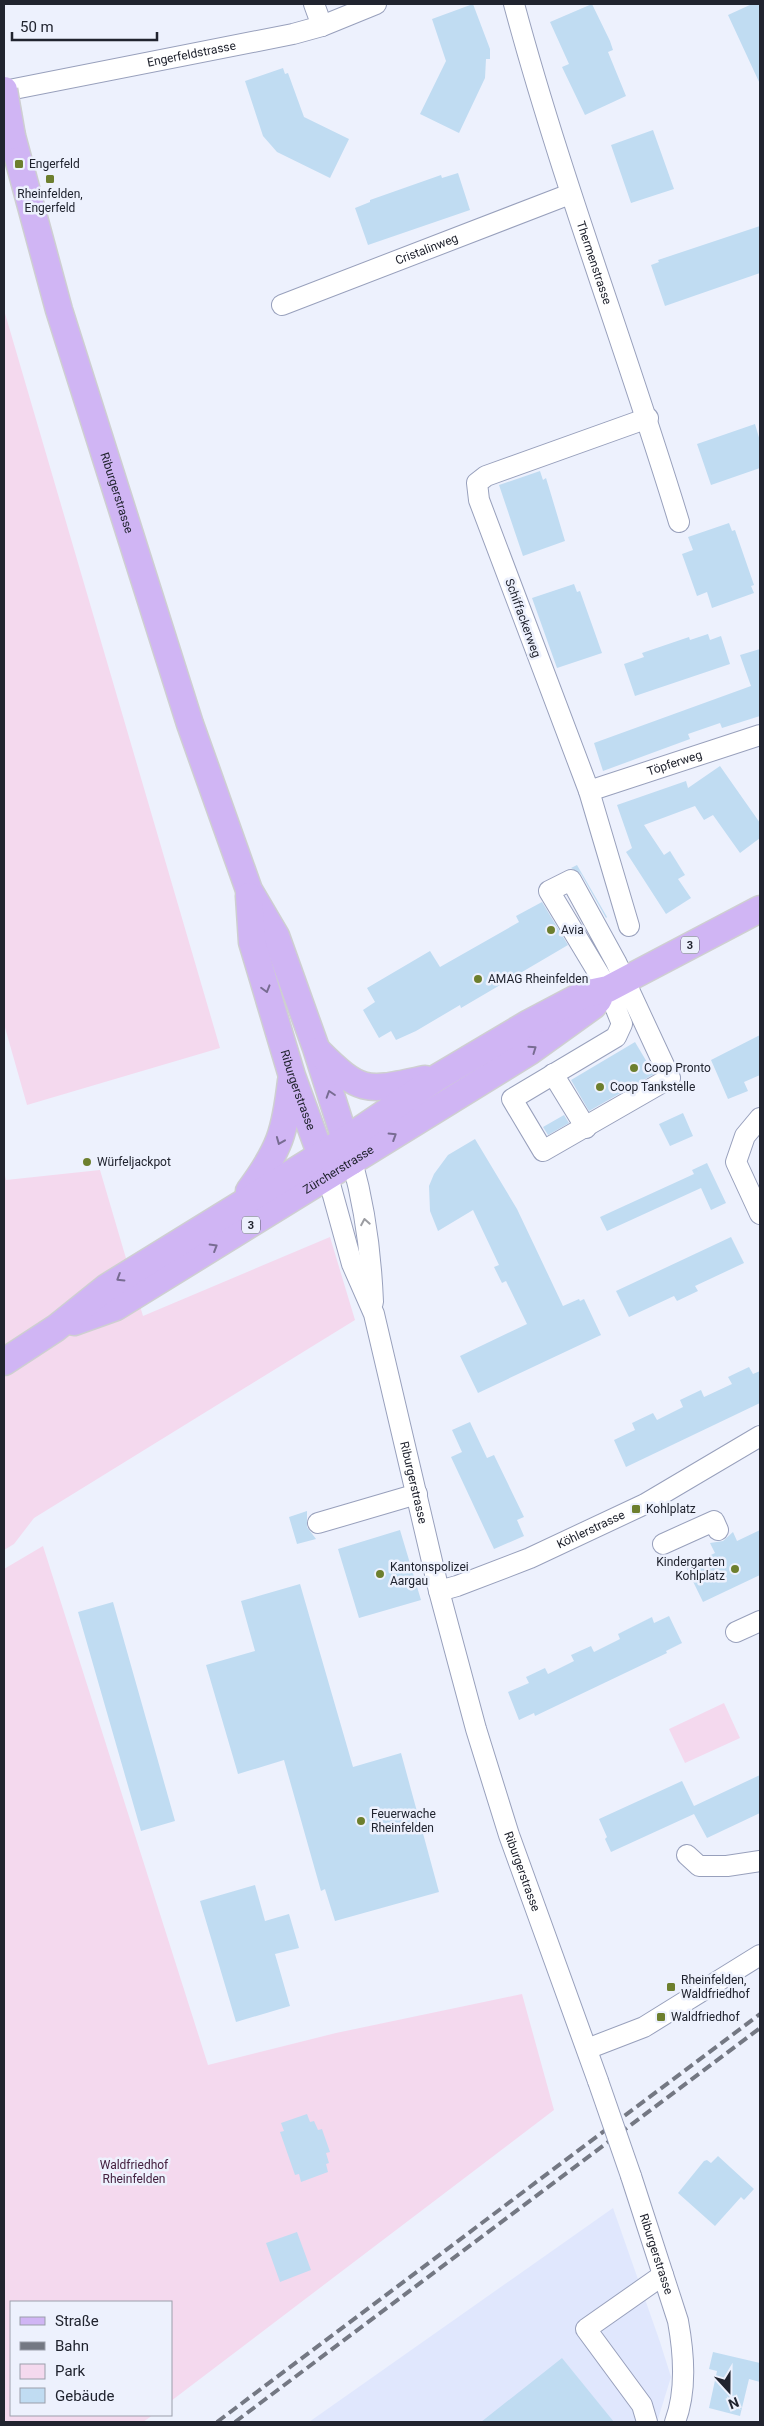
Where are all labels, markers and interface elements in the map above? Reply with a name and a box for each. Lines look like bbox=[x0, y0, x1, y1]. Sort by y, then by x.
scale bar bbox=[12, 10, 158, 42]
text: 50 m bbox=[20, 18, 54, 36]
street label: Engerfeldstrasse bbox=[146, 38, 237, 70]
place label: Engerfeld bbox=[29, 157, 80, 171]
marker: Engerfeld bbox=[13, 158, 25, 170]
marker: Rheinfelden, Engerfeld bbox=[44, 173, 56, 185]
place label: Rheinfelden, Engerfeld bbox=[17, 187, 83, 215]
street label: Thermenstrasse bbox=[574, 219, 615, 306]
street label: Cristalinweg bbox=[393, 231, 460, 268]
street label: Riburgerstrasse bbox=[97, 451, 136, 535]
street label: Schiffackerweg bbox=[502, 577, 544, 659]
street label: Töpferweg bbox=[645, 747, 704, 779]
place label: Avia bbox=[561, 923, 584, 937]
marker: Avia bbox=[545, 924, 557, 936]
road number: 3 bbox=[681, 936, 699, 954]
place label: AMAG Rheinfelden bbox=[488, 972, 588, 986]
marker: AMAG Rheinfelden bbox=[472, 973, 484, 985]
one-way arrow bbox=[261, 984, 271, 993]
one-way arrow bbox=[527, 1046, 537, 1055]
street label: Riburgerstrasse bbox=[278, 1048, 318, 1132]
place label: Coop Pronto bbox=[644, 1061, 711, 1075]
marker: Coop Pronto bbox=[628, 1062, 640, 1074]
place label: Coop Tankstelle bbox=[610, 1080, 695, 1094]
marker: Coop Tankstelle bbox=[594, 1081, 606, 1093]
one-way arrow bbox=[326, 1090, 336, 1098]
one-way arrow bbox=[388, 1132, 397, 1142]
one-way arrow bbox=[276, 1136, 286, 1145]
street label: Zürcherstrasse bbox=[301, 1143, 376, 1197]
place label: Würfeljackpot bbox=[97, 1155, 171, 1169]
marker: Würfeljackpot bbox=[81, 1156, 93, 1168]
road number: 3 bbox=[242, 1216, 260, 1234]
one-way arrow bbox=[361, 1218, 371, 1226]
one-way arrow bbox=[209, 1243, 218, 1253]
one-way arrow bbox=[117, 1272, 126, 1282]
street label: Riburgerstrasse bbox=[397, 1440, 430, 1525]
place label: Kohlplatz bbox=[646, 1502, 696, 1516]
marker: Kohlplatz bbox=[630, 1503, 642, 1515]
street label: Köhlerstrasse bbox=[555, 1508, 627, 1551]
place label: Kindergarten Kohlplatz bbox=[656, 1555, 725, 1583]
place label: Kantonspolizei Aargau bbox=[390, 1560, 469, 1588]
marker: Kindergarten Kohlplatz bbox=[729, 1563, 741, 1575]
marker: Kantonspolizei Aargau bbox=[374, 1568, 386, 1580]
place label: Feuerwache Rheinfelden bbox=[371, 1807, 436, 1835]
marker: Feuerwache Rheinfelden bbox=[355, 1815, 367, 1827]
street label: Riburgerstrasse bbox=[501, 1829, 543, 1913]
place label: Rheinfelden, Waldfriedhof bbox=[681, 1973, 750, 2001]
marker: Rheinfelden, Waldfriedhof bbox=[665, 1981, 677, 1993]
place label: Waldfriedhof bbox=[671, 2010, 740, 2024]
marker: Waldfriedhof bbox=[655, 2011, 667, 2023]
park label: Waldfriedhof Rheinfelden bbox=[100, 2158, 169, 2186]
street label: Riburgerstrasse bbox=[637, 2212, 676, 2296]
legend bbox=[10, 2301, 172, 2416]
text: Straße bbox=[55, 2312, 99, 2330]
text: Bahn bbox=[55, 2337, 89, 2355]
text: Park bbox=[55, 2362, 86, 2380]
north arrow bbox=[704, 2366, 754, 2416]
text: Gebäude bbox=[55, 2387, 114, 2405]
text: N bbox=[726, 2394, 741, 2412]

